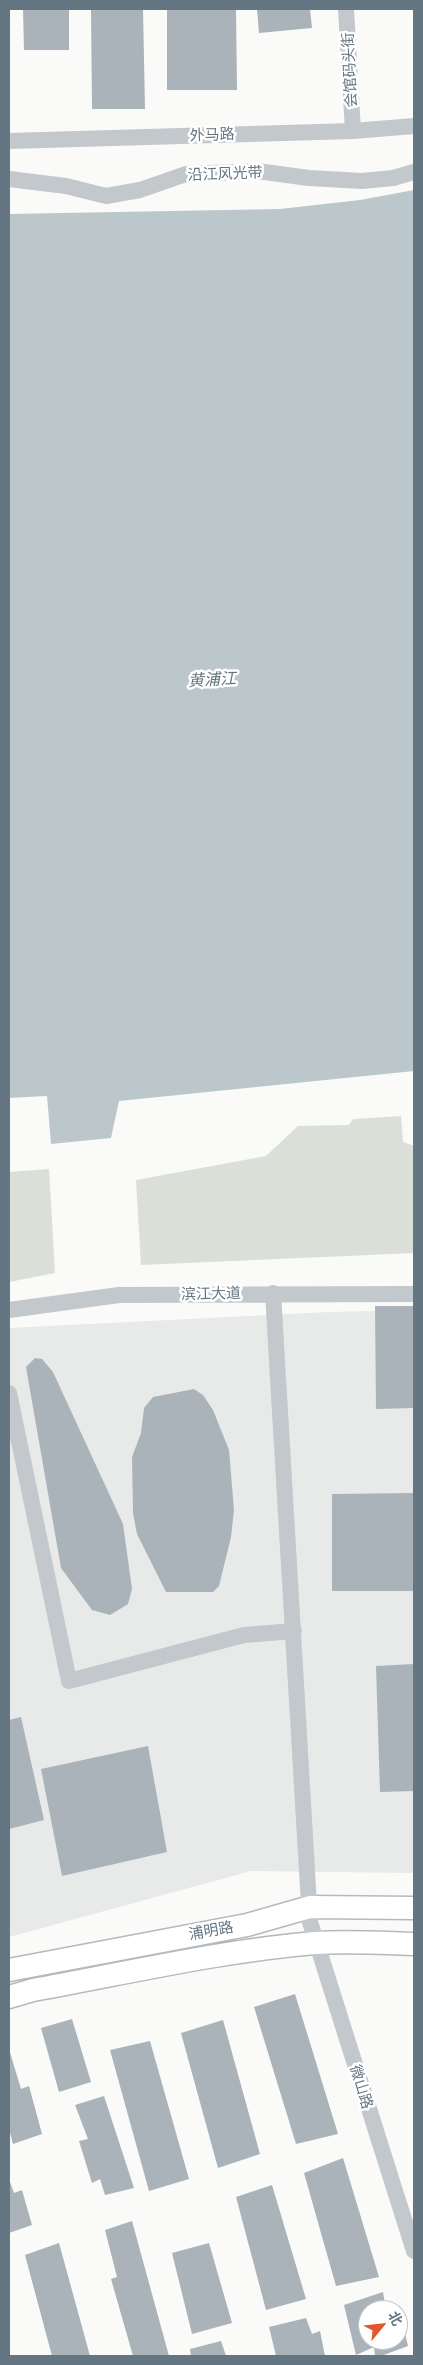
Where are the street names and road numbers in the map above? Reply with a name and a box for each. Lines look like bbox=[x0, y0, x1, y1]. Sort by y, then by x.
street label: 会馆码头街 bbox=[339, 32, 361, 108]
street label: 外马路 bbox=[189, 125, 235, 145]
street label: 沿江风光带 bbox=[187, 164, 263, 184]
street label: 滨江大道 bbox=[181, 1284, 241, 1304]
street label: 浦明路 bbox=[187, 1918, 235, 1944]
street label: 微山路 bbox=[346, 2063, 376, 2111]

